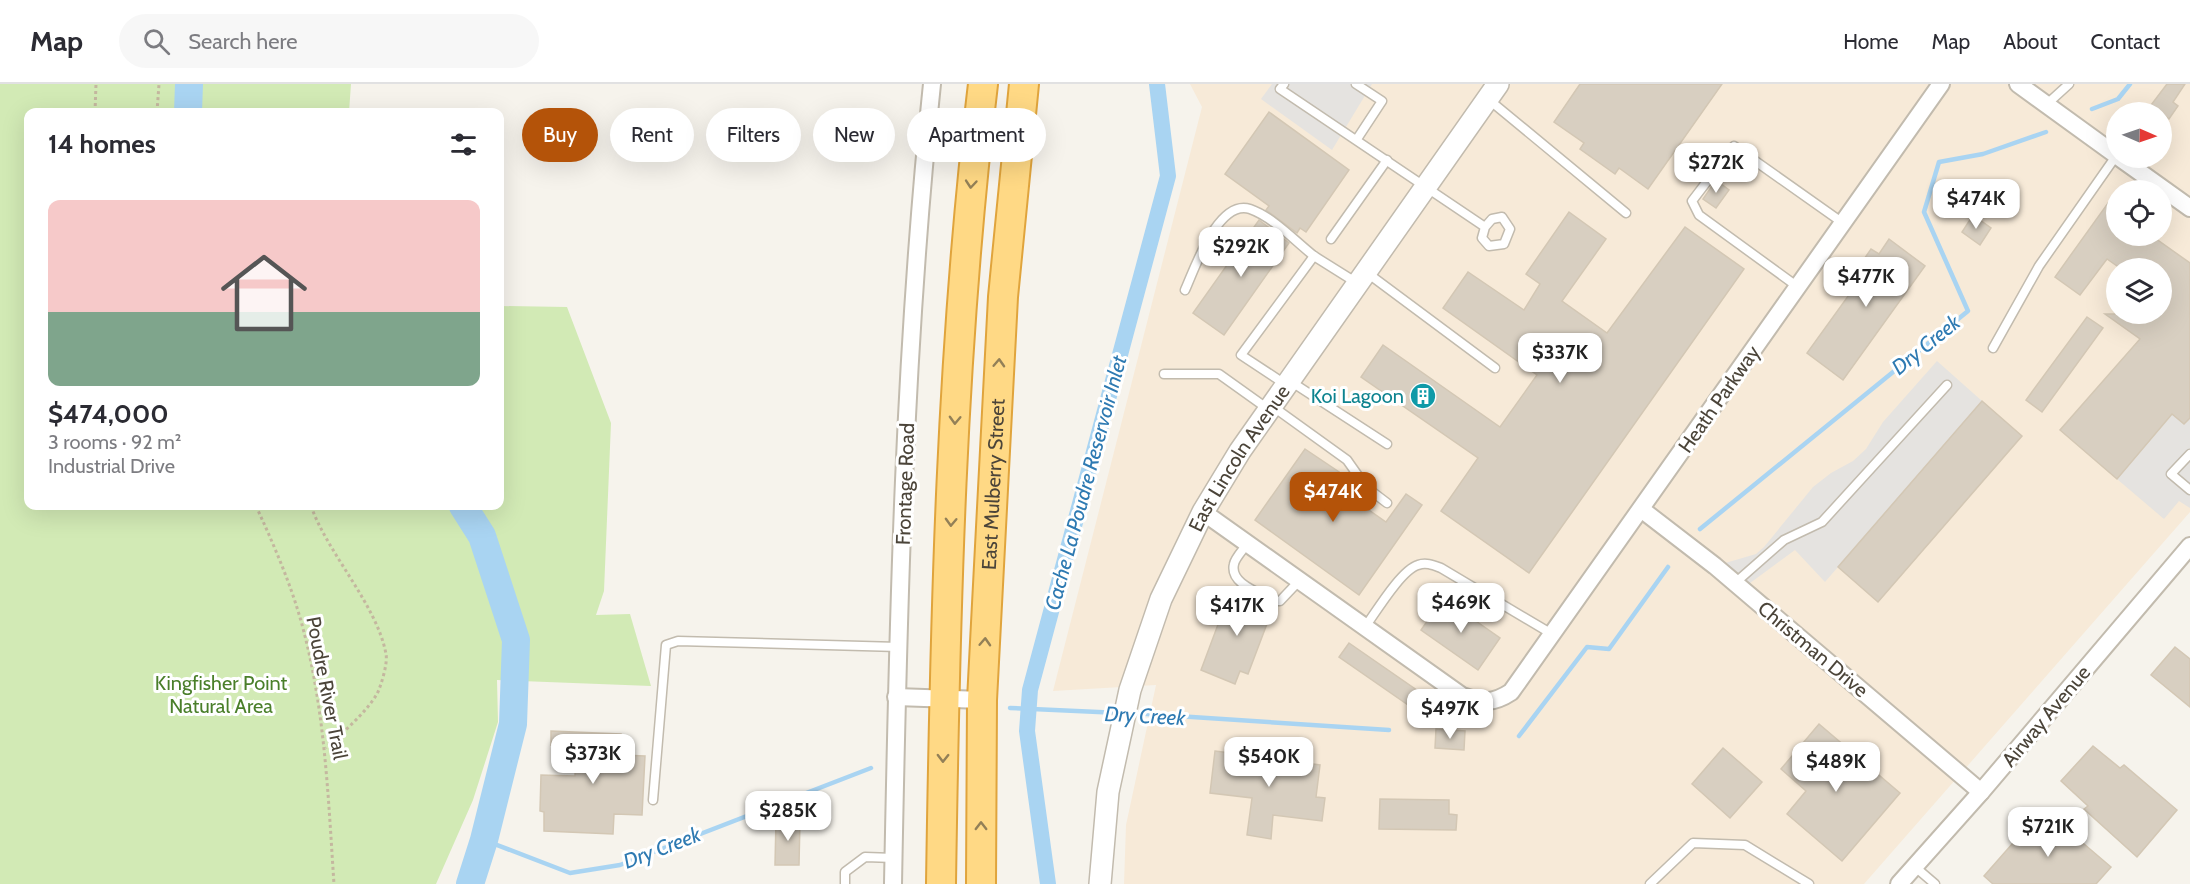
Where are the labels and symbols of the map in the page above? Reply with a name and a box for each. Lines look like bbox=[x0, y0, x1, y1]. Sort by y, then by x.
north arrow bbox=[2106, 102, 2172, 168]
pin: $272K bbox=[1674, 143, 1758, 194]
one-way arrow bbox=[965, 179, 978, 188]
pin: $474K bbox=[1934, 179, 2018, 230]
pin: $292K bbox=[1199, 227, 1283, 278]
pin: $477K bbox=[1824, 257, 1908, 308]
water label: Dry Creek bbox=[1886, 309, 1966, 380]
pin: $337K bbox=[1518, 333, 1602, 384]
street label: Heath Parkway bbox=[1673, 341, 1765, 457]
water label: Cache La Poudre Reservoir Inlet bbox=[1039, 352, 1132, 613]
one-way arrow bbox=[993, 358, 1006, 367]
street label: East Lincoln Avenue bbox=[1183, 380, 1295, 535]
building icon: Koi Lagoon bbox=[1408, 381, 1438, 411]
place label: Koi Lagoon bbox=[1311, 384, 1404, 408]
street label: East Mulberry Street bbox=[977, 398, 1010, 571]
one-way arrow bbox=[949, 416, 962, 425]
street label: Frontage Road bbox=[891, 423, 919, 545]
pin: $474K bbox=[1291, 472, 1375, 523]
one-way arrow bbox=[944, 518, 957, 527]
pin: $469K bbox=[1419, 583, 1503, 634]
pin: $417K bbox=[1195, 586, 1279, 637]
street label: Christman Drive bbox=[1753, 596, 1873, 702]
street label: Poudre River Trail bbox=[301, 614, 353, 762]
one-way arrow bbox=[978, 637, 991, 646]
street label: Airway Avenue bbox=[1997, 661, 2095, 771]
park label: Kingfisher Point Natural Area bbox=[155, 671, 287, 718]
pin: $497K bbox=[1408, 689, 1492, 740]
water label: Dry Creek bbox=[1104, 701, 1187, 730]
pin: $373K bbox=[551, 734, 635, 785]
pin: $540K bbox=[1227, 737, 1311, 788]
pin: $489K bbox=[1794, 742, 1878, 793]
one-way arrow bbox=[936, 753, 949, 762]
pin: $285K bbox=[746, 791, 830, 842]
pin: $721K bbox=[2006, 807, 2090, 858]
water label: Dry Creek bbox=[620, 821, 705, 874]
one-way arrow bbox=[975, 821, 987, 830]

